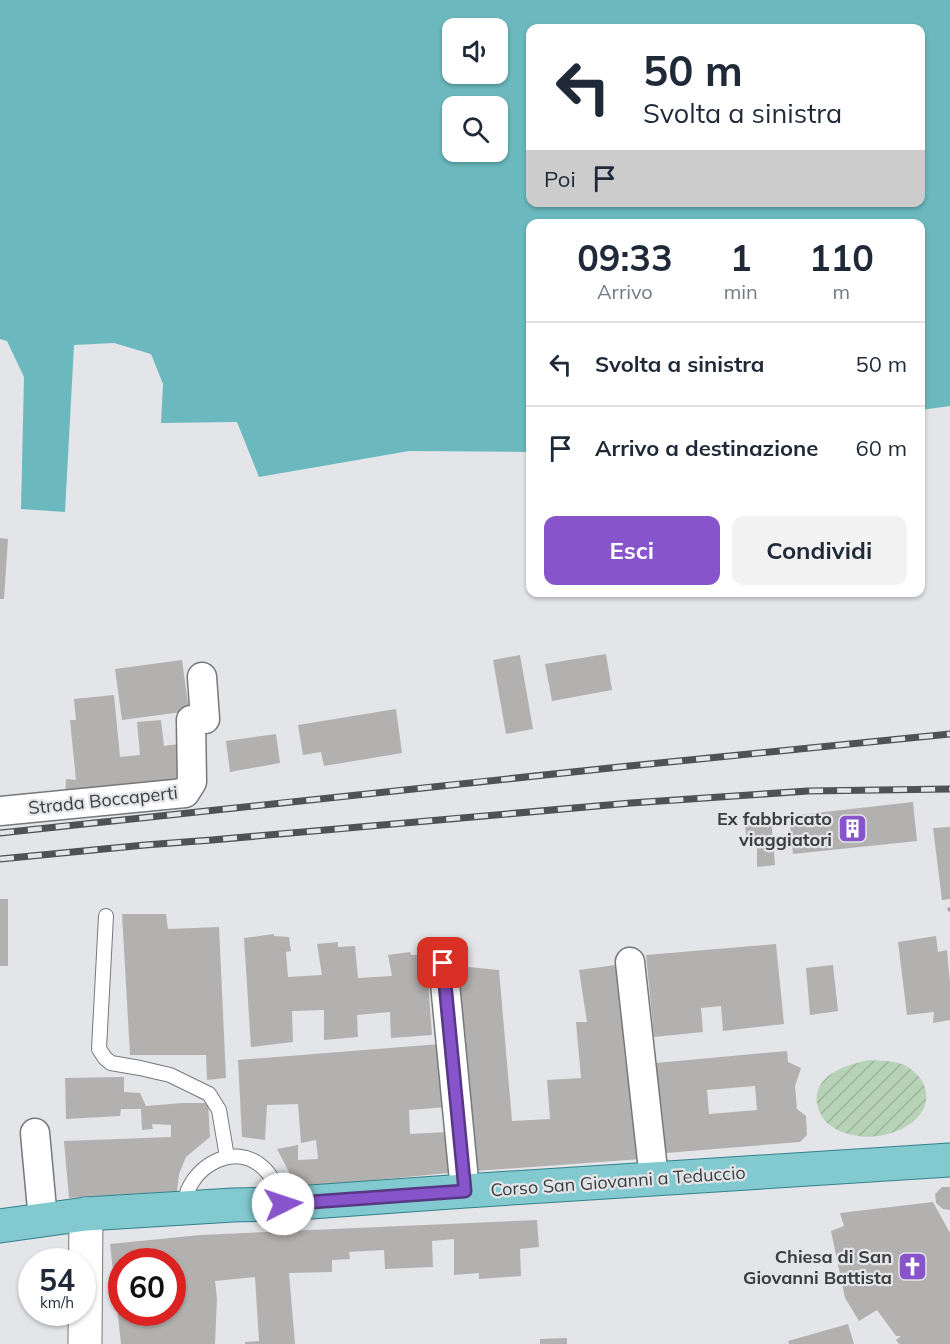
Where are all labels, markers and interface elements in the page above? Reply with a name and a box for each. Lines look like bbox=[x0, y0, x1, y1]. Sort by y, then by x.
map controls bbox=[442, 18, 508, 162]
button: sound bbox=[442, 18, 508, 84]
text: 50 m bbox=[643, 44, 743, 97]
icon: left bbox=[544, 48, 622, 126]
button: search bbox=[442, 96, 508, 162]
text: Svolta a sinistra bbox=[643, 96, 842, 130]
icon: arrive bbox=[588, 162, 621, 195]
text: Poi bbox=[544, 165, 576, 193]
text: 09:33 bbox=[577, 235, 673, 280]
text: 1 bbox=[730, 235, 752, 280]
text: 110 bbox=[809, 235, 874, 280]
text: Arrivo bbox=[597, 279, 653, 304]
text: min bbox=[724, 279, 758, 304]
text: m bbox=[833, 279, 850, 304]
icon: left bbox=[544, 348, 577, 381]
text: Svolta a sinistra bbox=[595, 350, 764, 378]
text: 50 m bbox=[856, 350, 907, 378]
icon: arrive bbox=[544, 432, 577, 465]
text: Arrivo a destinazione bbox=[595, 434, 818, 462]
text: 60 m bbox=[856, 434, 907, 462]
button: Esci bbox=[544, 516, 720, 585]
button: Condividi bbox=[732, 516, 907, 585]
street label: Strada Boccaperti bbox=[27, 781, 179, 819]
place label: Ex fabbricato viaggiatori bbox=[717, 807, 832, 851]
building icon: Ex fabbricato viaggiatori bbox=[837, 812, 869, 844]
pin bbox=[417, 937, 468, 988]
icon: arrive bbox=[426, 946, 459, 979]
street label: Corso San Giovanni a Teduccio bbox=[490, 1161, 746, 1201]
position arrow bbox=[251, 1172, 315, 1236]
place label: Chiesa di San Giovanni Battista bbox=[743, 1245, 892, 1289]
speed limit sign: 60 bbox=[108, 1248, 186, 1326]
church icon: Chiesa di San Giovanni Battista bbox=[897, 1250, 929, 1282]
text: 54 bbox=[39, 1261, 75, 1299]
text: km/h bbox=[40, 1293, 74, 1312]

